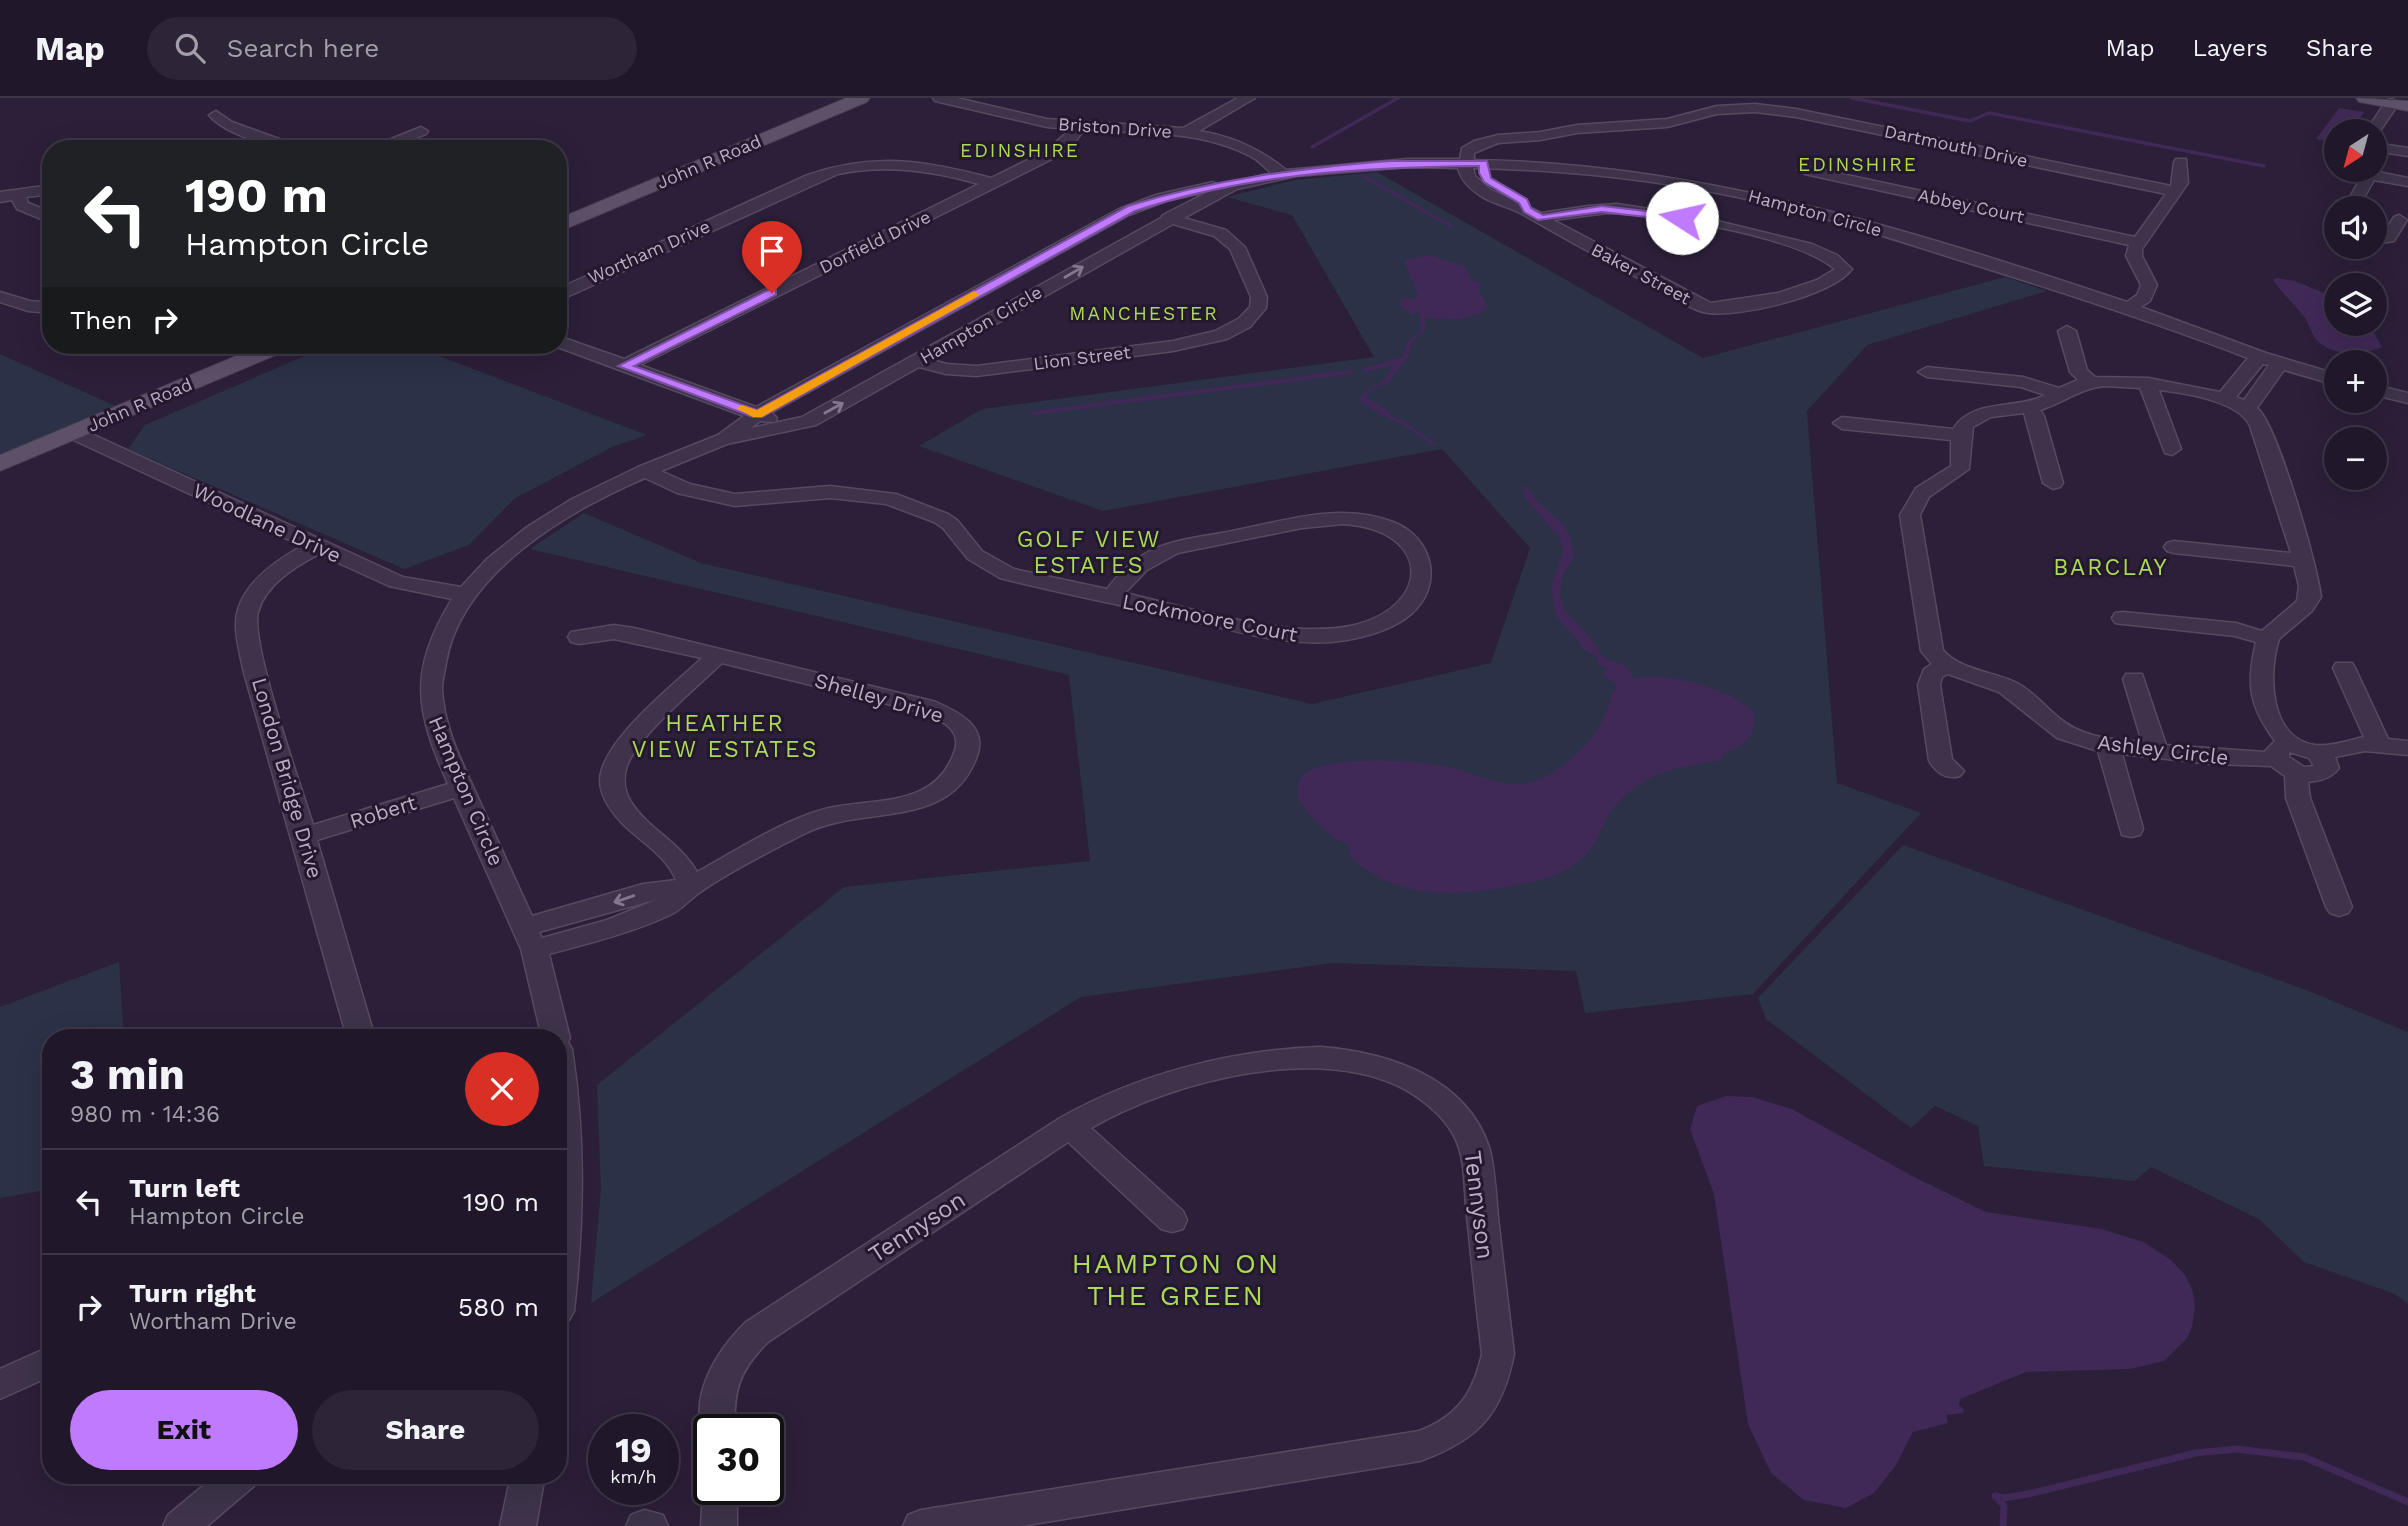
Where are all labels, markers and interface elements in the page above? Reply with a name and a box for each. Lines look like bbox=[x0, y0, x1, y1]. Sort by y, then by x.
search box bbox=[147, 17, 637, 80]
text: Map bbox=[35, 29, 105, 68]
icon: search bbox=[171, 29, 209, 67]
text: Search here bbox=[227, 33, 379, 63]
text: Map bbox=[2106, 34, 2154, 62]
text: Layers bbox=[2192, 34, 2268, 62]
text: Share bbox=[2306, 34, 2373, 62]
street label: Briston Drive bbox=[1058, 113, 1173, 142]
north arrow bbox=[2324, 119, 2387, 182]
map controls bbox=[2324, 119, 2387, 490]
street label: Dartmouth Drive bbox=[1882, 120, 2030, 171]
street label: John R Road bbox=[653, 130, 764, 193]
district label: EDINSHIRE bbox=[960, 139, 1080, 162]
district label: EDINSHIRE bbox=[1798, 153, 1918, 176]
text: 190 m bbox=[185, 166, 328, 224]
icon: left bbox=[70, 168, 161, 259]
position arrow bbox=[1645, 181, 1719, 255]
street label: Abbey Court bbox=[1916, 184, 2027, 227]
street label: Hampton Circle bbox=[1746, 185, 1884, 240]
button: sound bbox=[2324, 196, 2387, 259]
street label: Dorfield Drive bbox=[816, 206, 934, 278]
street label: Wortham Drive bbox=[585, 215, 713, 288]
pin bbox=[742, 221, 802, 293]
text: Hampton Circle bbox=[185, 225, 429, 263]
icon: arrive bbox=[753, 232, 791, 270]
street label: Baker Street bbox=[1588, 239, 1695, 309]
one-way arrow bbox=[1064, 265, 1084, 279]
button: layers bbox=[2324, 273, 2387, 336]
street label: Hampton Circle bbox=[916, 281, 1045, 368]
icon: right bbox=[146, 301, 184, 339]
district label: MANCHESTER bbox=[1069, 302, 1219, 325]
text: Then bbox=[70, 305, 132, 335]
street label: Lion Street bbox=[1032, 341, 1132, 374]
button: + bbox=[2324, 350, 2387, 413]
street label: John R Road bbox=[84, 373, 195, 436]
one-way arrow bbox=[823, 401, 843, 415]
button: − bbox=[2324, 427, 2387, 490]
street label: Woodlane Drive bbox=[189, 477, 345, 568]
district label: GOLF VIEW ESTATES bbox=[1017, 526, 1161, 579]
district label: BARCLAY bbox=[2053, 554, 2169, 581]
street label: Lockmoore Court bbox=[1120, 588, 1300, 647]
street label: Shelley Drive bbox=[812, 667, 946, 728]
street label: London Bridge Drive bbox=[247, 675, 328, 881]
district label: HEATHER VIEW ESTATES bbox=[632, 710, 818, 763]
street label: Hampton Circle bbox=[424, 712, 509, 869]
street label: Ashley Circle bbox=[2096, 729, 2230, 770]
street label: Robert bbox=[347, 790, 419, 833]
one-way arrow bbox=[614, 894, 636, 906]
text: 3 min bbox=[70, 1050, 185, 1099]
button: close bbox=[465, 1052, 539, 1126]
text: 980 m · 14:36 bbox=[70, 1101, 220, 1128]
street label: Tennyson bbox=[1458, 1149, 1500, 1261]
text: Turn left bbox=[129, 1173, 240, 1203]
icon: left bbox=[70, 1183, 108, 1221]
street label: Tennyson bbox=[864, 1186, 970, 1268]
text: 190 m bbox=[463, 1187, 539, 1217]
text: Hampton Circle bbox=[129, 1203, 305, 1230]
district label: HAMPTON ON THE GREEN bbox=[1072, 1247, 1280, 1312]
text: Turn right bbox=[129, 1278, 256, 1308]
icon: right bbox=[70, 1288, 108, 1326]
text: 580 m bbox=[458, 1292, 539, 1322]
text: Wortham Drive bbox=[129, 1308, 297, 1335]
button: Exit bbox=[70, 1390, 298, 1470]
button: Share bbox=[312, 1390, 539, 1470]
speed limit sign: 30 bbox=[693, 1414, 784, 1505]
text: 19 bbox=[615, 1429, 652, 1471]
text: km/h bbox=[610, 1466, 657, 1487]

